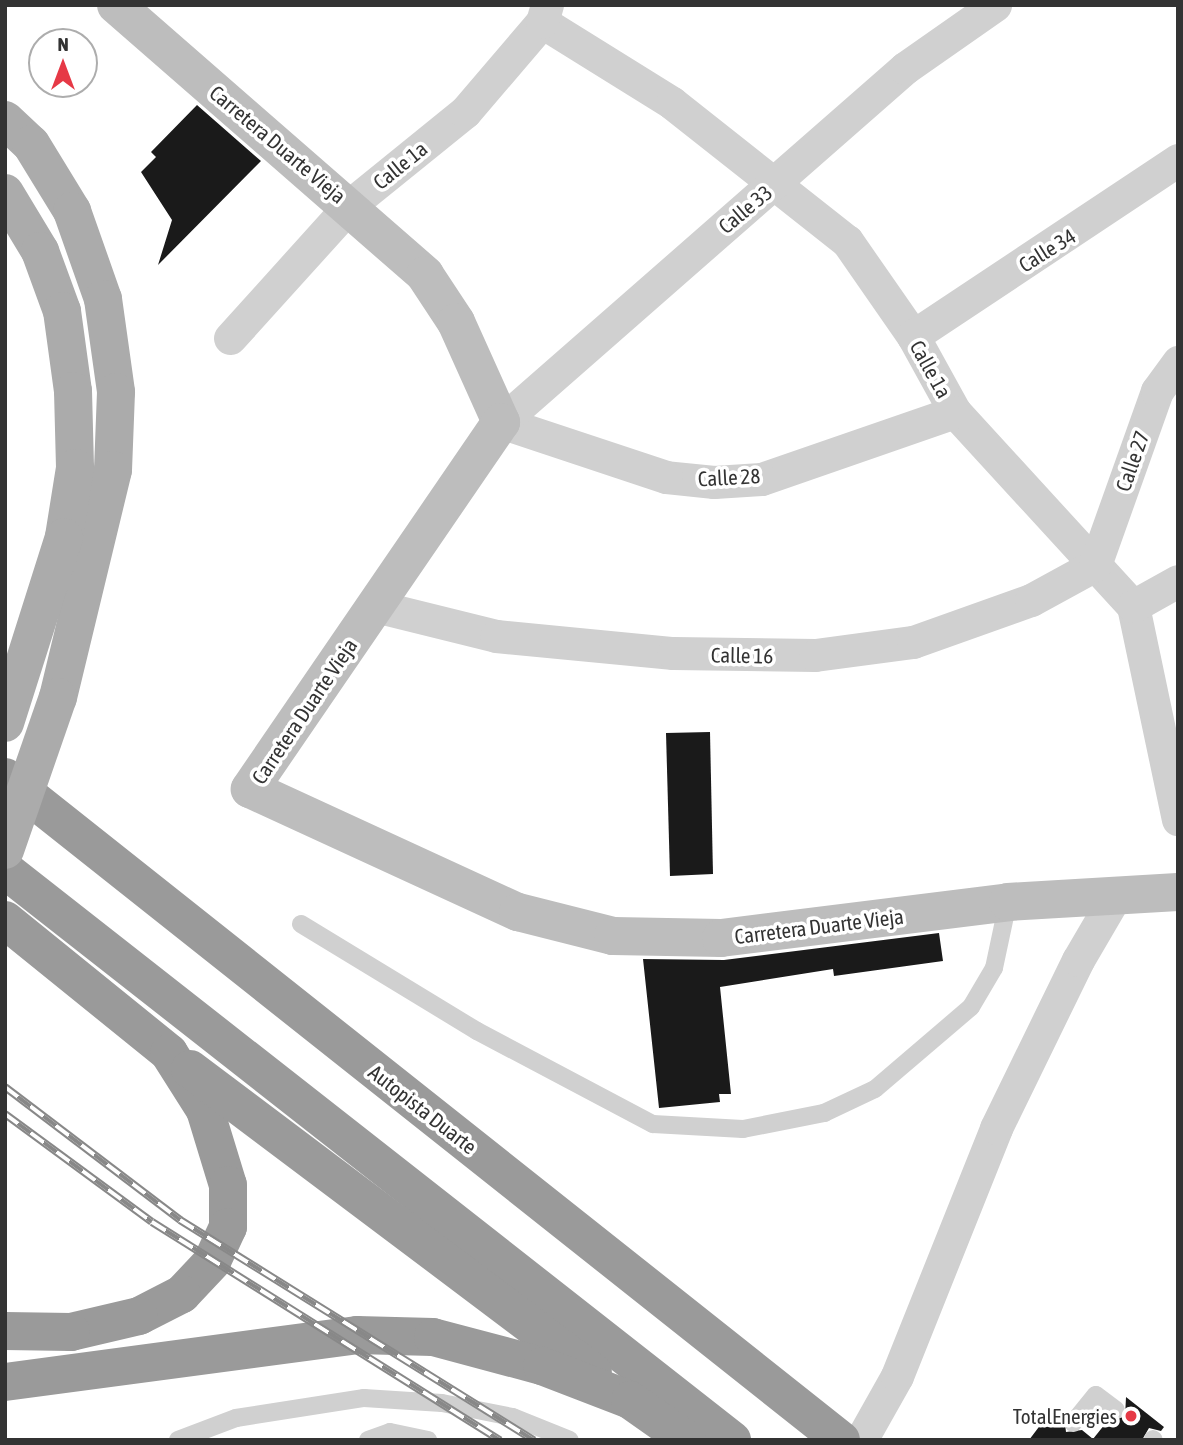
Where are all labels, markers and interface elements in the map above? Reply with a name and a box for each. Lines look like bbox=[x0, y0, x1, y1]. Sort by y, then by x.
north arrow bbox=[28, 28, 98, 98]
text: N bbox=[57, 33, 69, 55]
street label: Carretera Duarte Vieja bbox=[205, 80, 351, 208]
street label: Calle 1a bbox=[368, 136, 432, 194]
street label: Calle 33 bbox=[713, 179, 777, 239]
street label: Calle 34 bbox=[1014, 223, 1080, 277]
street label: Calle 1a bbox=[905, 336, 957, 402]
street label: Calle 27 bbox=[1110, 427, 1154, 495]
street label: Calle 28 bbox=[697, 463, 761, 491]
street label: Carretera Duarte Vieja bbox=[246, 633, 362, 789]
street label: Calle 16 bbox=[711, 642, 773, 668]
street label: Carretera Duarte Vieja bbox=[733, 903, 905, 949]
street label: Autopista Duarte bbox=[364, 1059, 482, 1159]
place label: TotalEnergies bbox=[1013, 1403, 1117, 1429]
marker: TotalEnergies bbox=[1123, 1408, 1139, 1424]

